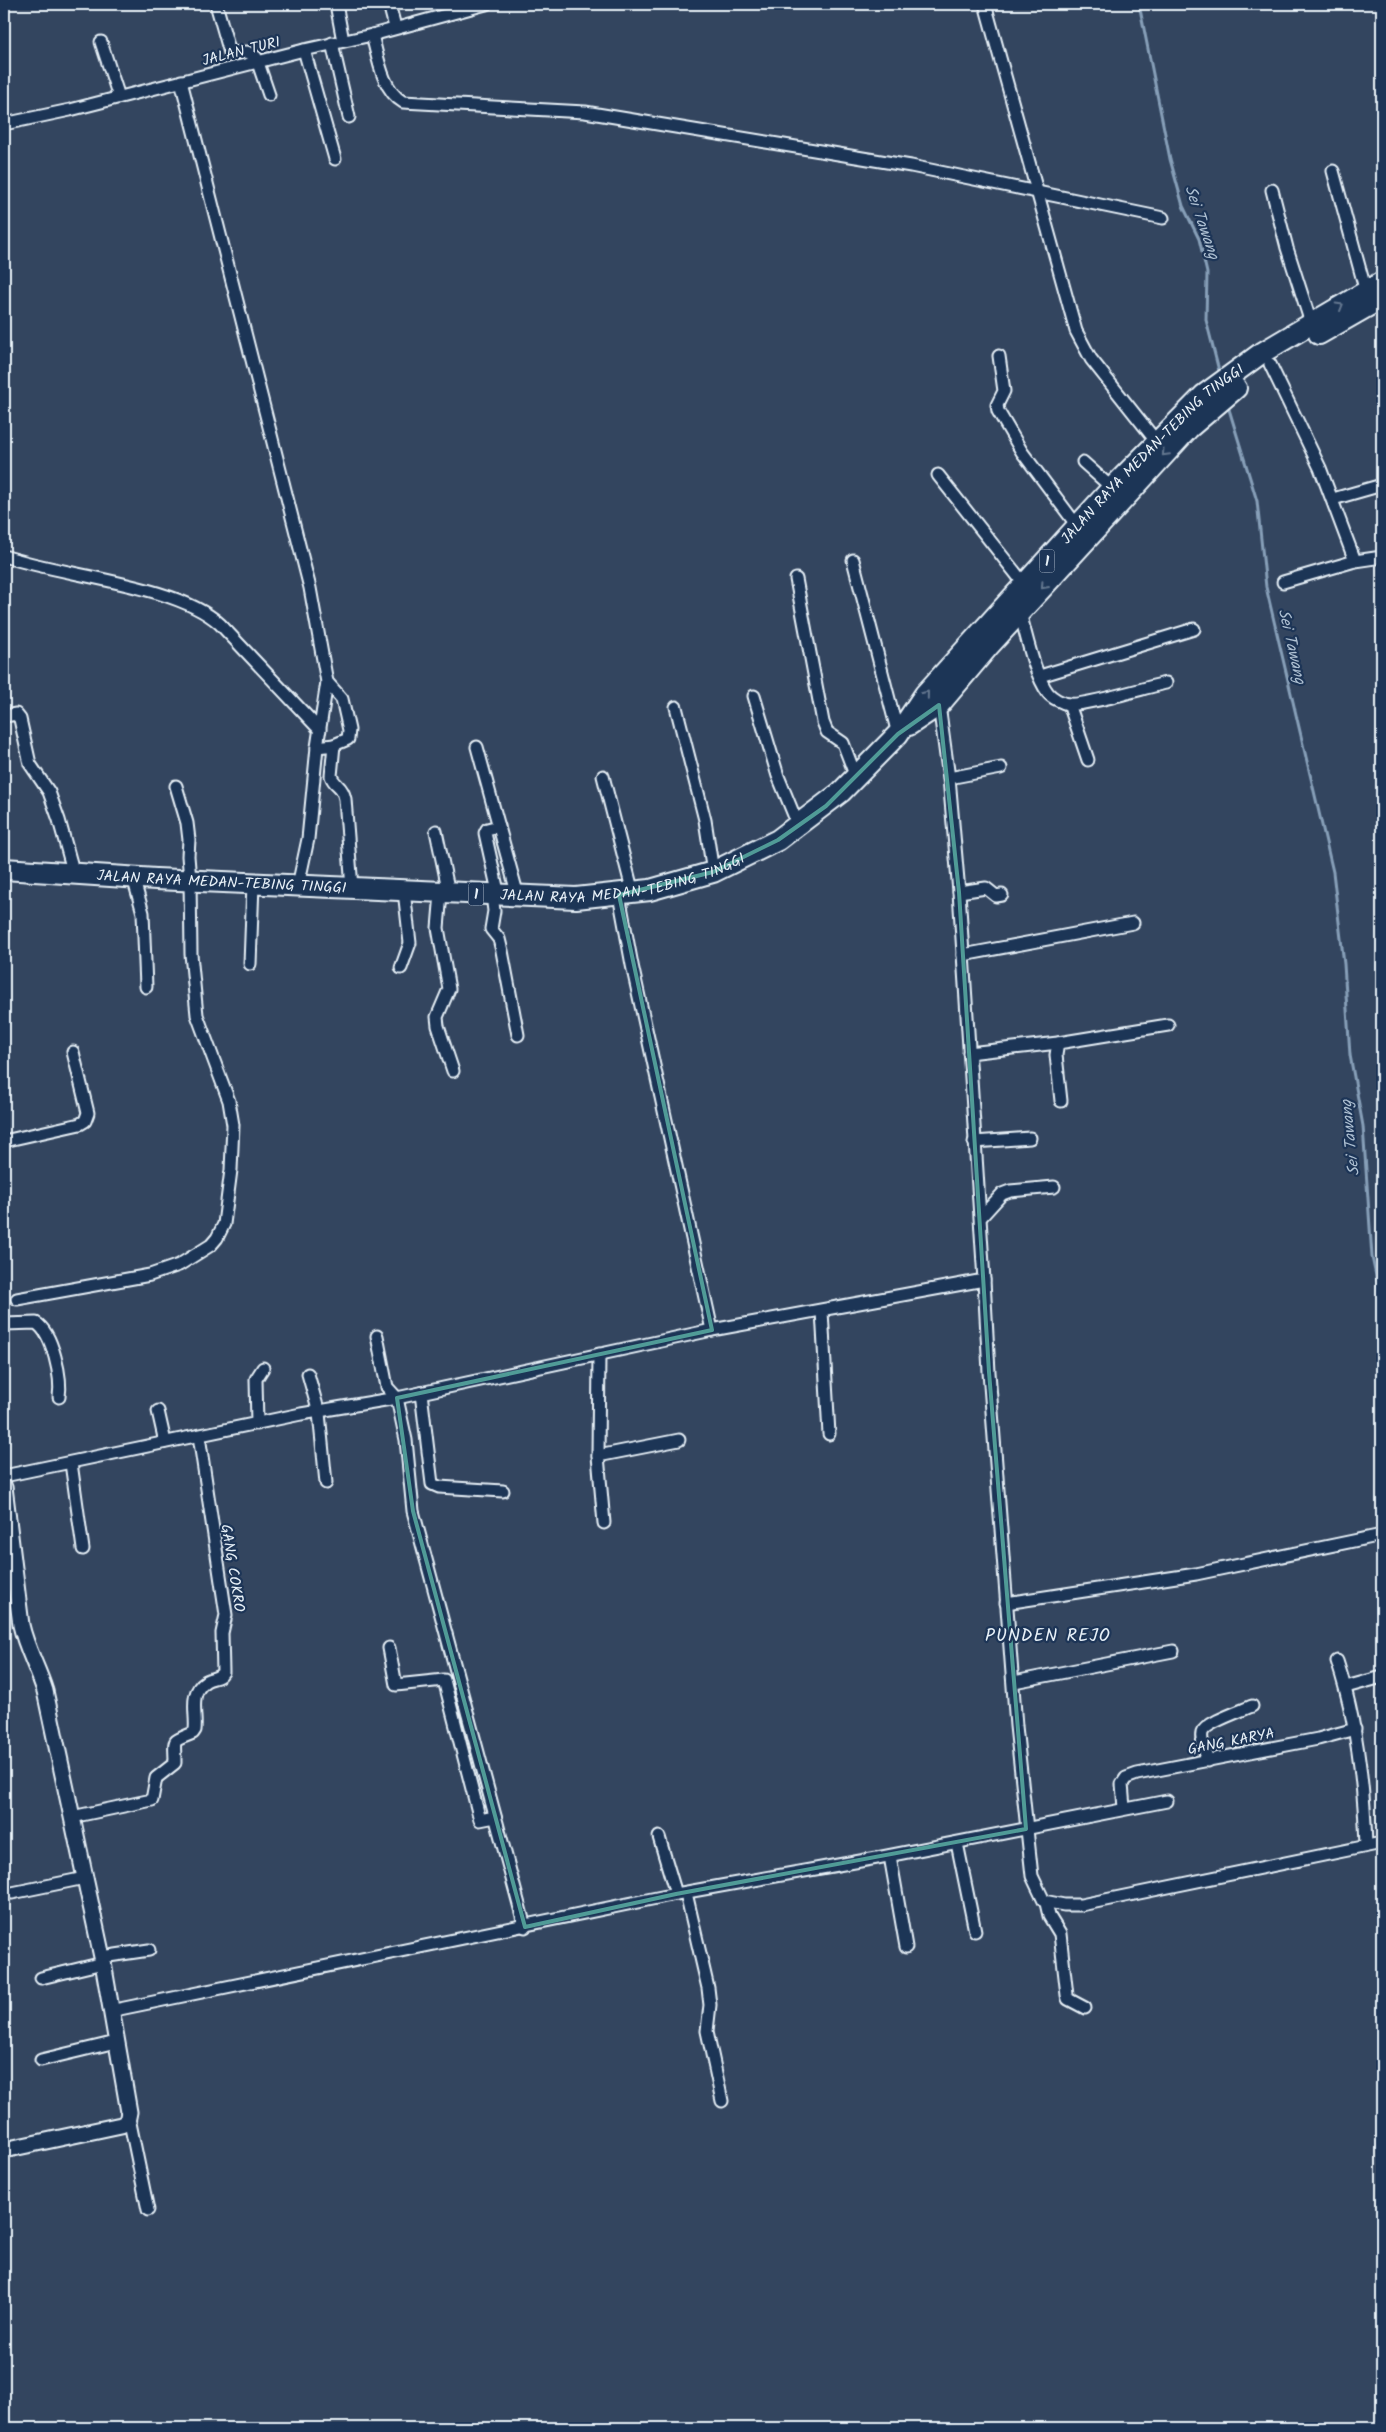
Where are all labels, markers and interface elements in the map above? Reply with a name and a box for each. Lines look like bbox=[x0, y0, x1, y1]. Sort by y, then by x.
street label: JALAN TURI bbox=[200, 31, 283, 73]
water label: Sei Tawang bbox=[1177, 182, 1226, 264]
one-way arrow bbox=[1335, 302, 1344, 312]
street label: JALAN RAYA MEDAN-TEBING TINGGI bbox=[1055, 358, 1250, 550]
one-way arrow bbox=[1162, 448, 1171, 457]
road number: 1 bbox=[1040, 550, 1054, 572]
one-way arrow bbox=[1041, 581, 1050, 590]
water label: Sei Tawang bbox=[1271, 606, 1313, 688]
one-way arrow bbox=[920, 690, 929, 700]
street label: JALAN RAYA MEDAN-TEBING TINGGI bbox=[500, 847, 750, 911]
street label: JALAN RAYA MEDAN-TEBING TINGGI bbox=[96, 864, 347, 901]
road number: 1 bbox=[468, 882, 484, 906]
water label: Sei Tawang bbox=[1334, 1097, 1367, 1177]
street label: GANG COKRO bbox=[213, 1523, 251, 1614]
district label: PUNDEN REJO bbox=[985, 1622, 1111, 1651]
street label: GANG KARYA bbox=[1186, 1722, 1277, 1762]

